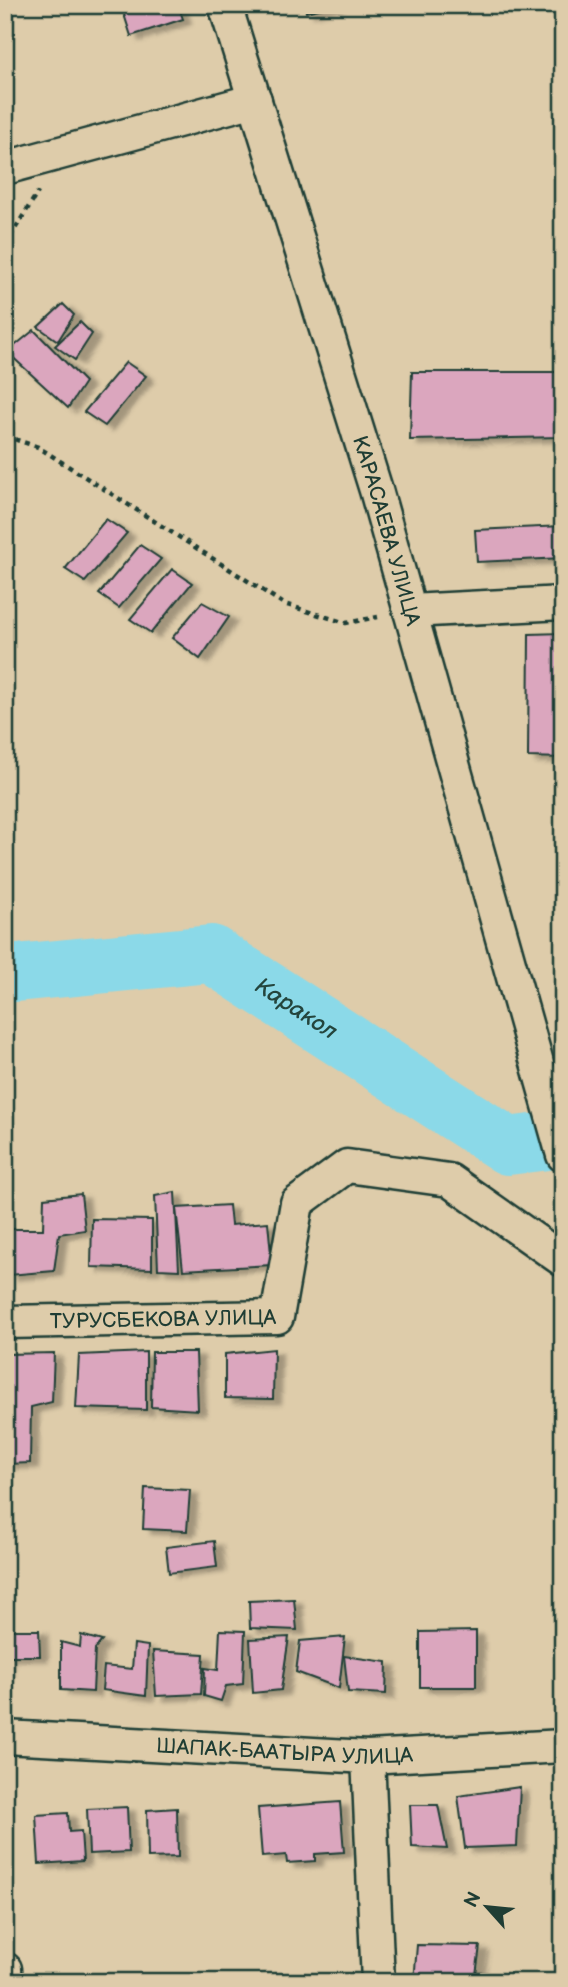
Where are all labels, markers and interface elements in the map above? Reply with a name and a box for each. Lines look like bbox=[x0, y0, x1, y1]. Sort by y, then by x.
street label: КАРАСАЕВА УЛИЦА bbox=[347, 433, 426, 629]
water label: Каракол bbox=[249, 972, 342, 1046]
street label: ТУРУСБЕКОВА УЛИЦА bbox=[50, 1305, 277, 1334]
street label: ШАПАК-БААТЫРА УЛИЦА bbox=[156, 1733, 414, 1770]
north arrow bbox=[452, 1871, 522, 1941]
text: N bbox=[460, 1888, 487, 1912]

